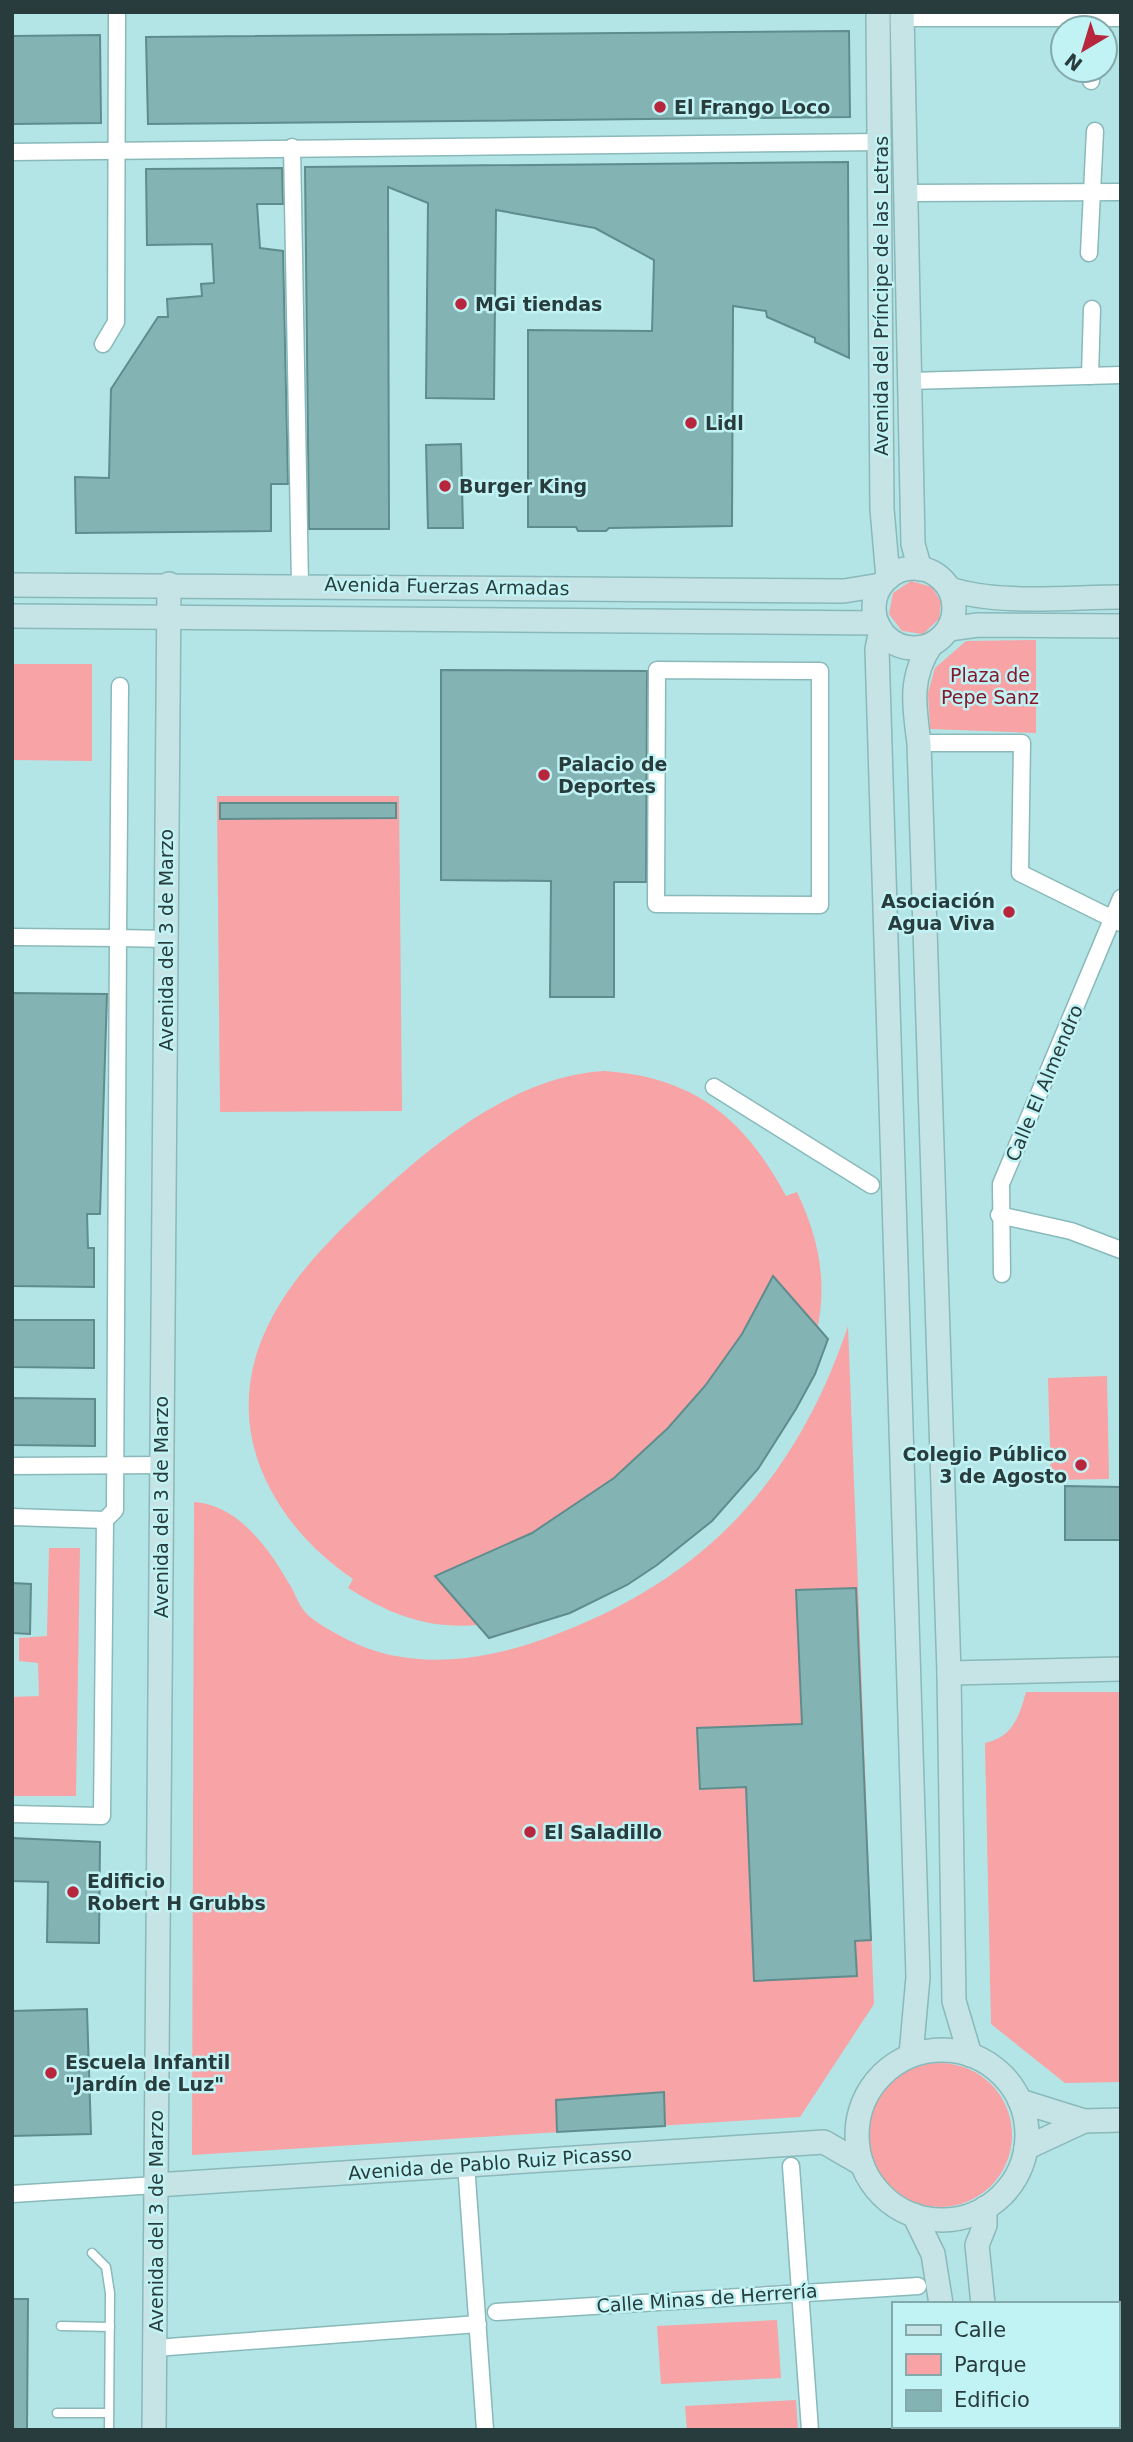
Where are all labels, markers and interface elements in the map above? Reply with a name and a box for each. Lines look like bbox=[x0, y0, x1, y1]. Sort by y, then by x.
north arrow bbox=[1049, 14, 1119, 84]
text: N bbox=[1060, 49, 1087, 76]
place label: El Frango Loco bbox=[674, 96, 830, 118]
marker: El Frango Loco bbox=[652, 99, 668, 115]
street label: Avenida del Príncipe de las Letras bbox=[870, 136, 892, 456]
place label: MGi tiendas bbox=[475, 293, 602, 315]
marker: MGi tiendas bbox=[453, 296, 469, 312]
place label: Lidl bbox=[705, 412, 744, 434]
marker: Lidl bbox=[683, 415, 699, 431]
place label: Burger King bbox=[459, 475, 587, 497]
marker: Burger King bbox=[437, 478, 453, 494]
street label: Avenida Fuerzas Armadas bbox=[324, 573, 570, 599]
park label: Plaza de Pepe Sanz bbox=[941, 664, 1039, 708]
place label: Palacio de Deportes bbox=[558, 753, 668, 797]
marker: Palacio de Deportes bbox=[536, 767, 552, 783]
street label: Avenida del 3 de Marzo bbox=[155, 829, 177, 1051]
place label: Asociación Agua Viva bbox=[881, 890, 995, 934]
marker: Asociación Agua Viva bbox=[1001, 904, 1017, 920]
street label: Calle El Almendro bbox=[1001, 1001, 1087, 1165]
street label: Avenida del 3 de Marzo bbox=[150, 1396, 172, 1618]
place label: Colegio Público 3 de Agosto bbox=[902, 1443, 1067, 1487]
marker: Colegio Público 3 de Agosto bbox=[1073, 1457, 1089, 1473]
place label: El Saladillo bbox=[544, 1821, 662, 1843]
marker: El Saladillo bbox=[522, 1824, 538, 1840]
place label: Edificio Robert H Grubbs bbox=[87, 1870, 266, 1914]
marker: Edificio Robert H Grubbs bbox=[65, 1884, 81, 1900]
place label: Escuela Infantil "Jardín de Luz" bbox=[65, 2051, 230, 2095]
marker: Escuela Infantil "Jardín de Luz" bbox=[43, 2065, 59, 2081]
street label: Avenida del 3 de Marzo bbox=[145, 2110, 167, 2332]
street label: Avenida de Pablo Ruiz Picasso bbox=[347, 2142, 633, 2184]
street label: Calle Minas de Herrería bbox=[596, 2279, 818, 2317]
legend bbox=[892, 2302, 1119, 2428]
text: Calle bbox=[954, 2318, 1006, 2342]
text: Parque bbox=[954, 2353, 1026, 2377]
text: Edificio bbox=[954, 2388, 1030, 2412]

